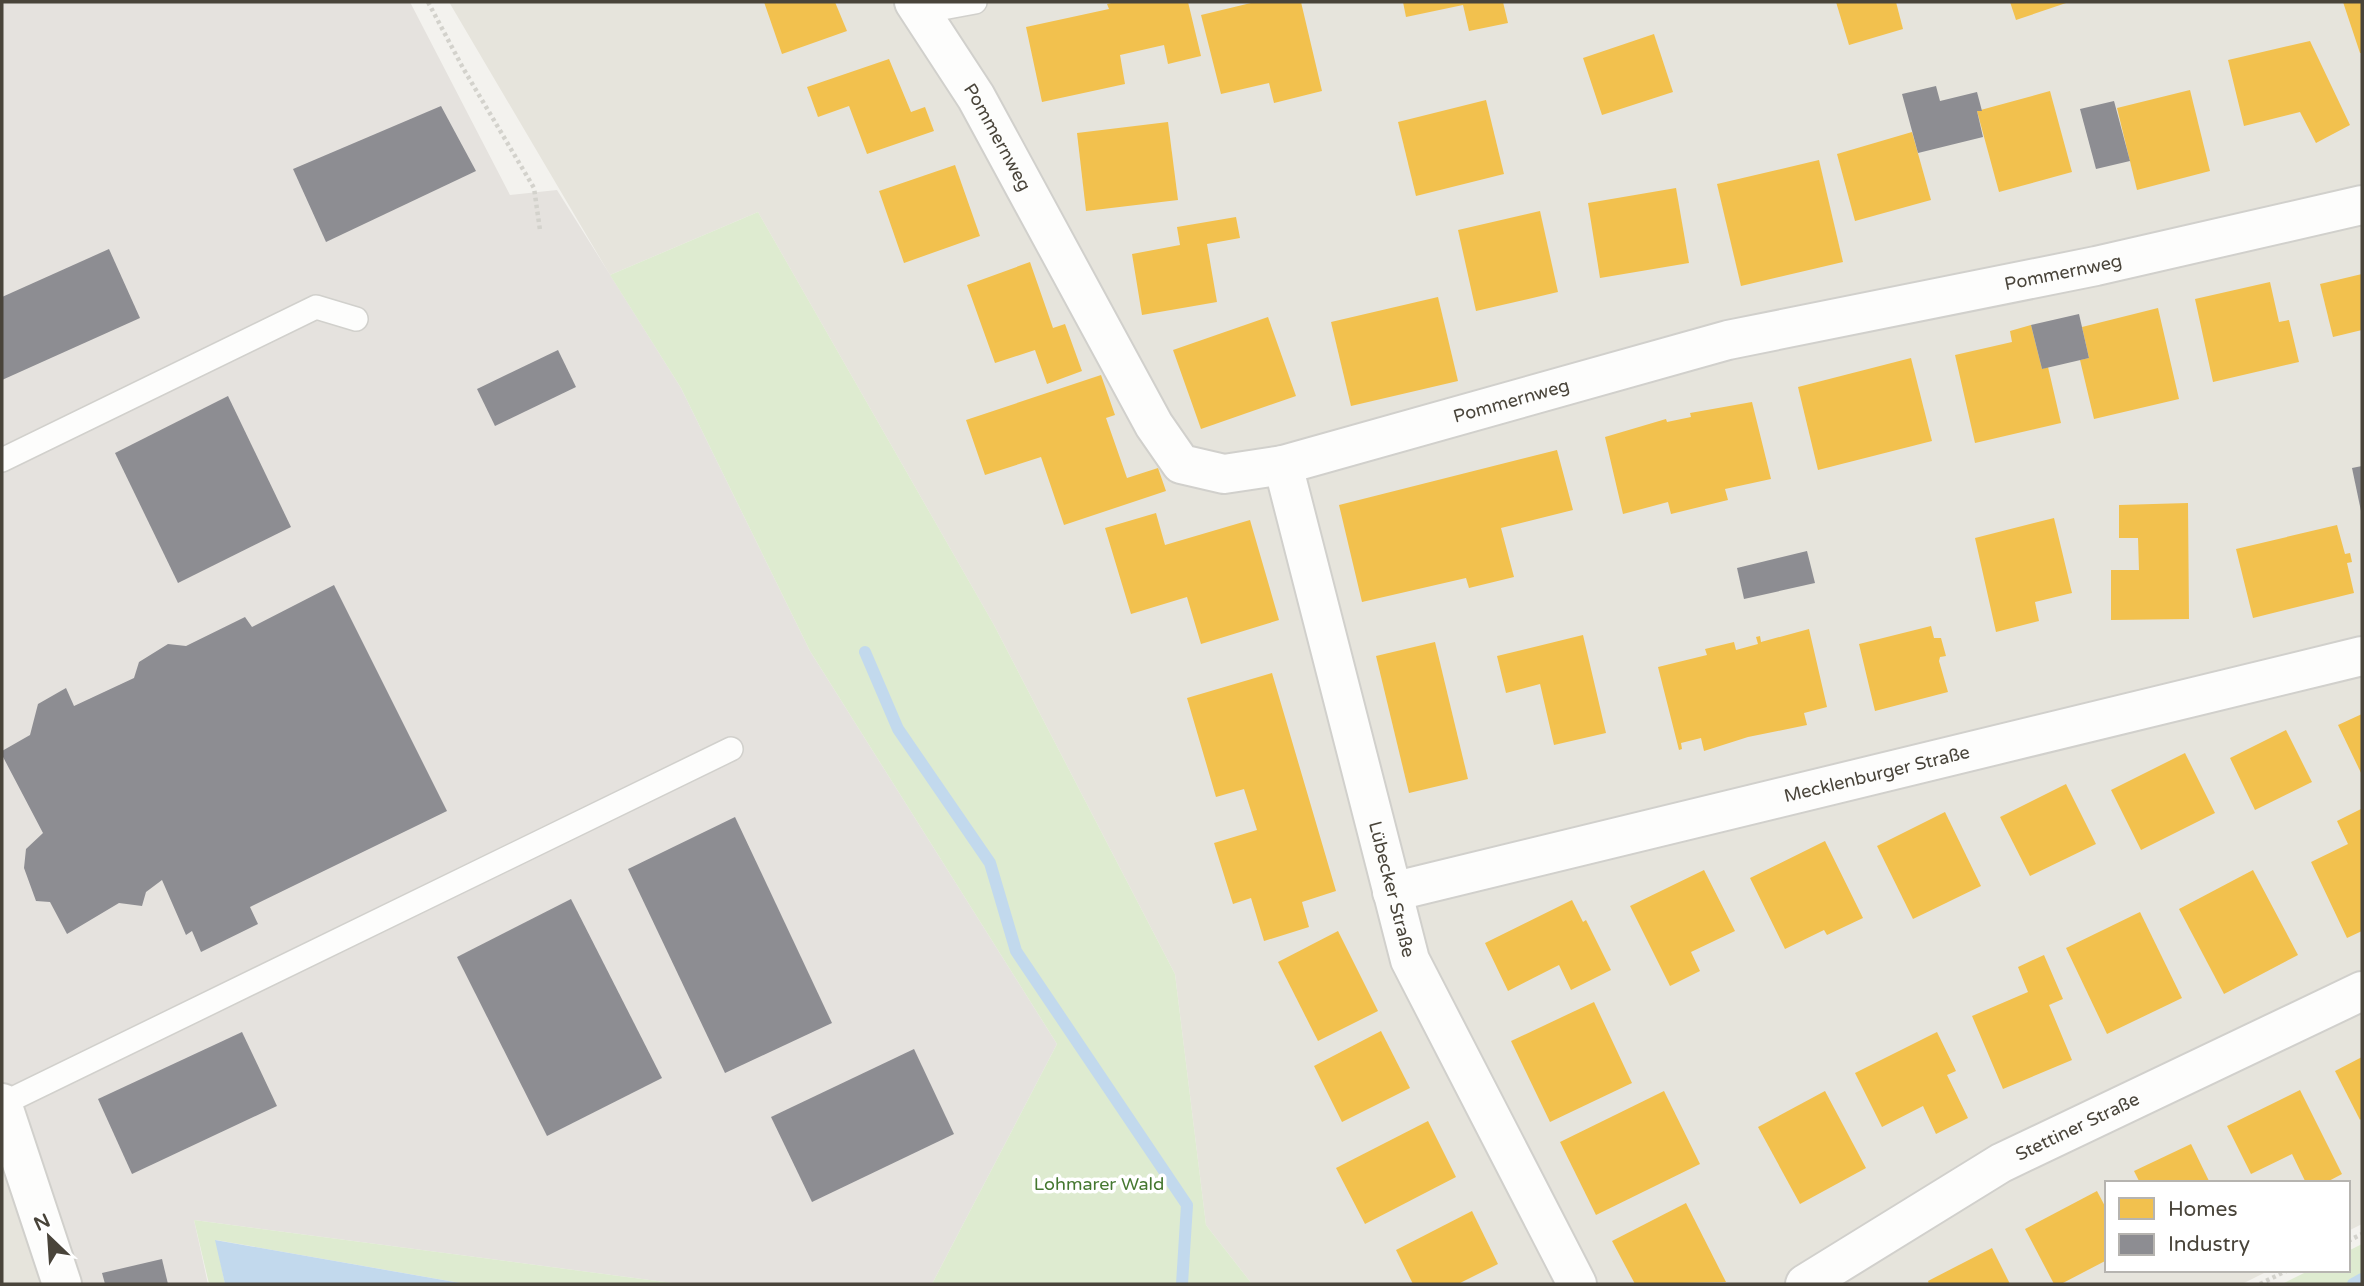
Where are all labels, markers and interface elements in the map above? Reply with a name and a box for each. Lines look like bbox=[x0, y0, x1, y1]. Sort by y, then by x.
street label: Pommernweg bbox=[959, 79, 1036, 195]
street label: Pommernweg bbox=[2002, 249, 2124, 295]
street label: Pommernweg bbox=[1451, 374, 1572, 428]
street label: Mecklenburger Straße bbox=[1782, 741, 1972, 807]
street label: Lübecker Straße bbox=[1364, 819, 1420, 960]
street label: Stettiner Straße bbox=[2012, 1088, 2143, 1165]
park label: Lohmarer Wald bbox=[1034, 1173, 1164, 1195]
legend bbox=[2105, 1181, 2350, 1272]
text: Homes bbox=[2168, 1197, 2238, 1222]
north arrow bbox=[14, 1202, 84, 1272]
text: N bbox=[31, 1209, 54, 1236]
text: Industry bbox=[2168, 1232, 2250, 1257]

